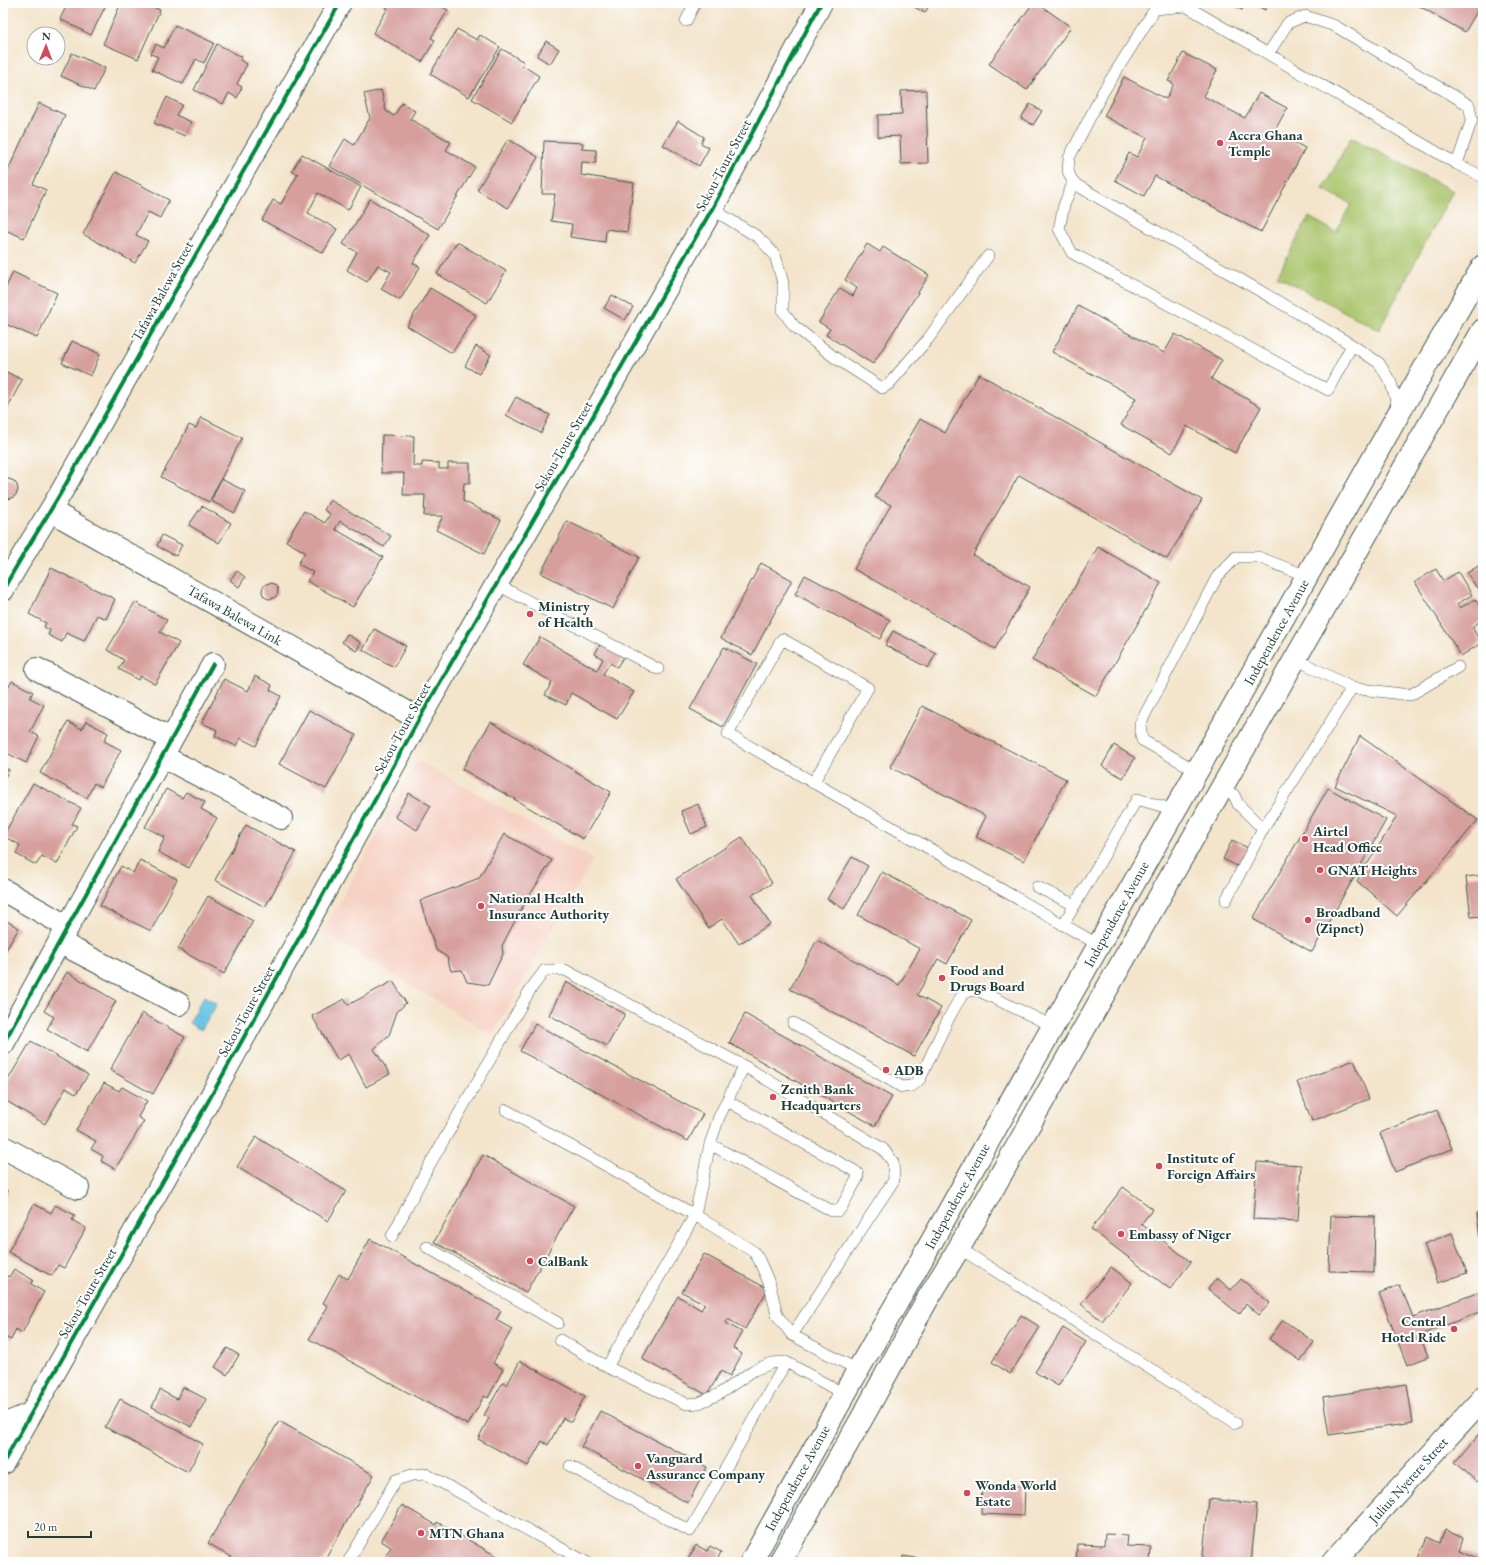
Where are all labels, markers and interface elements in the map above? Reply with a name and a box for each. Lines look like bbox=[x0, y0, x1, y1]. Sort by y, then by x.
north arrow bbox=[26, 26, 66, 66]
text: N bbox=[42, 29, 51, 43]
street label: Sekou Toure Street bbox=[691, 115, 755, 214]
place label: Accra Ghana Temple bbox=[1227, 126, 1303, 160]
marker: Accra Ghana Temple bbox=[1215, 138, 1225, 148]
street label: Tafawa Balewa Street bbox=[127, 237, 197, 344]
street label: Sekou Toure Street bbox=[530, 397, 596, 494]
street label: Independence Avenue bbox=[1239, 575, 1313, 688]
street label: Tafawa Balewa Link bbox=[184, 581, 286, 650]
place label: Ministry of Health bbox=[538, 597, 594, 631]
marker: Ministry of Health bbox=[525, 609, 535, 619]
street label: Sekou Toure Street bbox=[370, 679, 435, 777]
place label: Airtel Head Office bbox=[1312, 822, 1382, 856]
marker: Airtel Head Office bbox=[1300, 834, 1310, 844]
street label: Independence Avenue bbox=[1079, 857, 1153, 970]
place label: GNAT Heights bbox=[1328, 861, 1417, 879]
marker: GNAT Heights bbox=[1315, 865, 1325, 875]
place label: National Health Insurance Authority bbox=[489, 889, 609, 923]
marker: National Health Insurance Authority bbox=[476, 901, 486, 911]
place label: Broadband (Zipnet) bbox=[1316, 903, 1381, 937]
marker: Broadband (Zipnet) bbox=[1303, 915, 1313, 925]
place label: Food and Drugs Board bbox=[950, 961, 1025, 995]
street label: Sekou Toure Street bbox=[214, 962, 279, 1060]
marker: Food and Drugs Board bbox=[937, 973, 947, 983]
place label: ADB bbox=[893, 1061, 924, 1079]
marker: ADB bbox=[881, 1065, 891, 1075]
place label: Zenith Bank Headquarters bbox=[781, 1080, 861, 1114]
marker: Zenith Bank Headquarters bbox=[768, 1092, 778, 1102]
street label: Independence Avenue bbox=[920, 1139, 994, 1252]
place label: Institute of Foreign Affairs bbox=[1167, 1149, 1255, 1183]
marker: Institute of Foreign Affairs bbox=[1154, 1161, 1164, 1171]
place label: Embassy of Niger bbox=[1129, 1225, 1231, 1243]
marker: Embassy of Niger bbox=[1116, 1229, 1126, 1239]
street label: Sekou Toure Street bbox=[54, 1244, 120, 1341]
place label: CalBank bbox=[538, 1252, 589, 1270]
marker: CalBank bbox=[525, 1256, 535, 1266]
place label: Central Hotel Ride bbox=[1381, 1312, 1446, 1346]
marker: Central Hotel Ride bbox=[1449, 1324, 1459, 1334]
street label: Independence Avenue bbox=[760, 1421, 834, 1534]
street label: Julius Nyerere Street bbox=[1364, 1433, 1452, 1528]
place label: Vanguard Assurance Company bbox=[645, 1449, 765, 1483]
marker: Vanguard Assurance Company bbox=[633, 1461, 643, 1471]
place label: Wonda World Estate bbox=[975, 1476, 1057, 1510]
marker: Wonda World Estate bbox=[962, 1488, 972, 1498]
scale bar bbox=[28, 1513, 91, 1539]
text: 20 m bbox=[34, 1519, 58, 1535]
place label: MTN Ghana bbox=[429, 1524, 505, 1542]
marker: MTN Ghana bbox=[416, 1528, 426, 1538]

